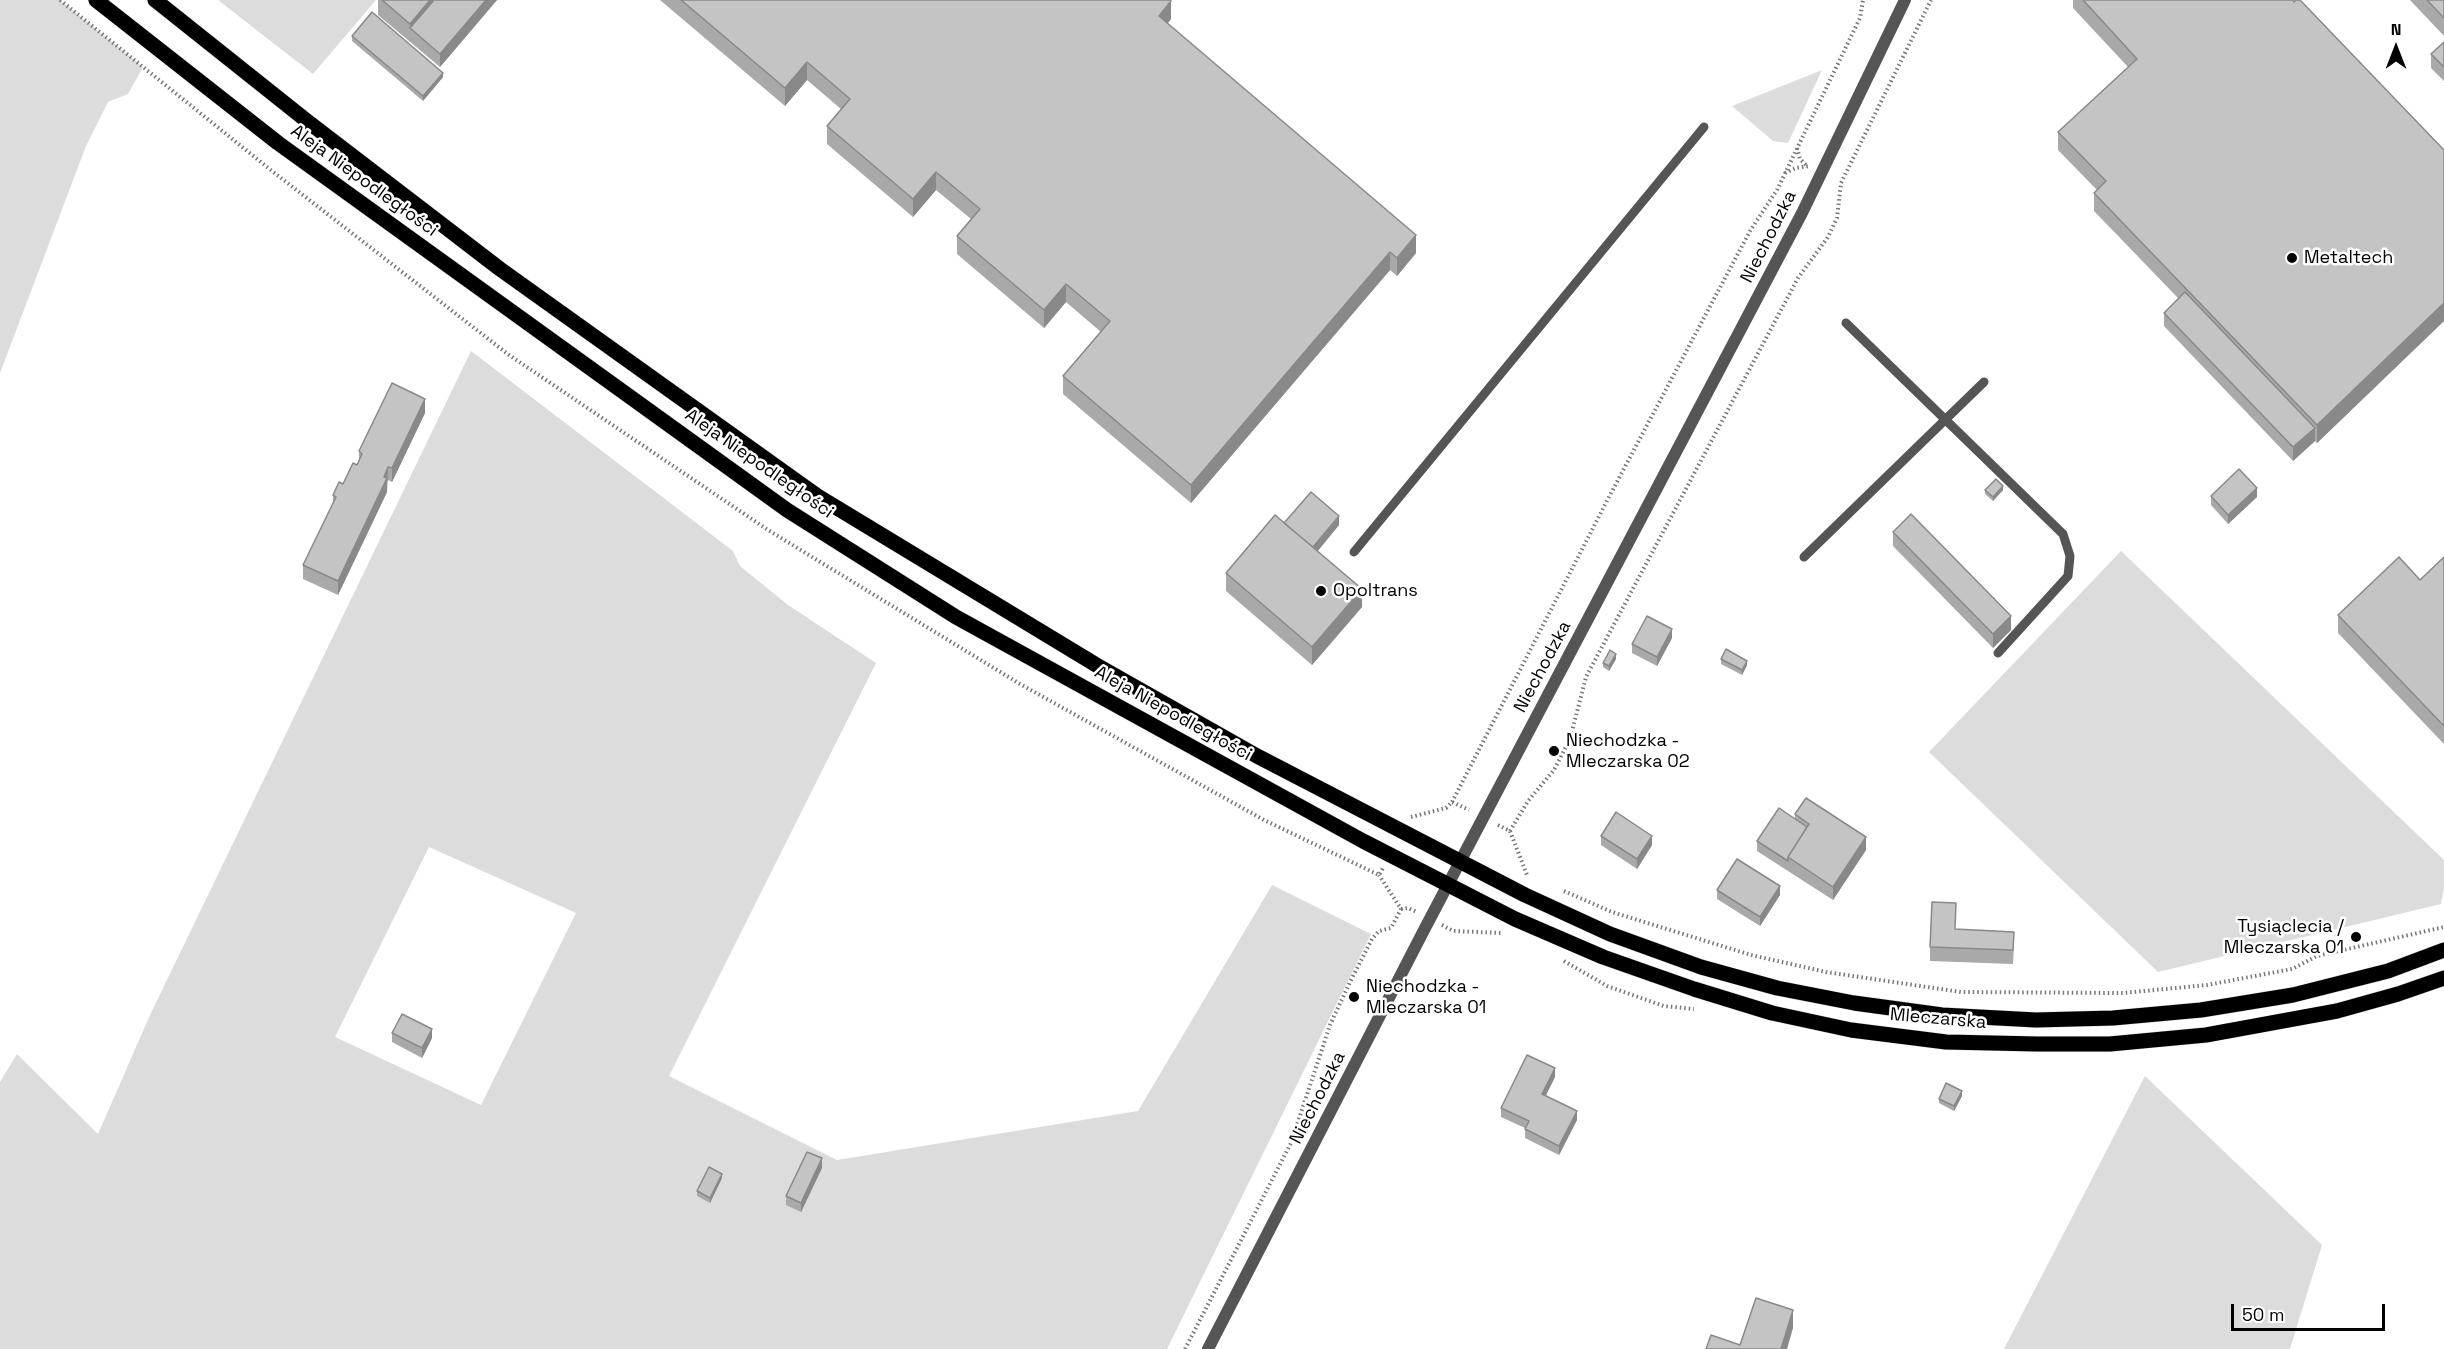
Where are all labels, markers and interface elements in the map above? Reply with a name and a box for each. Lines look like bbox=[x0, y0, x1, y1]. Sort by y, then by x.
north arrow bbox=[2366, 18, 2426, 78]
text: N bbox=[2391, 19, 2401, 40]
street label: Aleja Niepodległości bbox=[286, 120, 442, 242]
street label: Niechodzka bbox=[1737, 187, 1801, 287]
place label: Metaltech bbox=[2304, 247, 2393, 269]
marker: Metaltech bbox=[2285, 251, 2299, 265]
street label: Aleja Niepodległości bbox=[681, 405, 837, 523]
place label: Opoltrans bbox=[1333, 580, 1418, 602]
marker: Opoltrans bbox=[1314, 584, 1328, 598]
street label: Niechodzka bbox=[1510, 617, 1576, 717]
street label: Aleja Niepodległości bbox=[1091, 662, 1255, 766]
place label: Niechodzka - Mleczarska 02 bbox=[1566, 730, 1690, 772]
marker: Niechodzka - Mleczarska 02 bbox=[1547, 744, 1561, 758]
place label: Tysiąclecia / Mleczarska 01 bbox=[2224, 916, 2344, 958]
marker: Tysiąclecia / Mleczarska 01 bbox=[2349, 930, 2363, 944]
place label: Niechodzka - Mleczarska 01 bbox=[1366, 976, 1486, 1018]
marker: Niechodzka - Mleczarska 01 bbox=[1347, 990, 1361, 1004]
street label: Mleczarska bbox=[1889, 1004, 1987, 1034]
street label: Niechodzka bbox=[1286, 1048, 1350, 1148]
scale bar bbox=[2234, 1292, 2388, 1330]
text: 50 m bbox=[2242, 1303, 2284, 1326]

